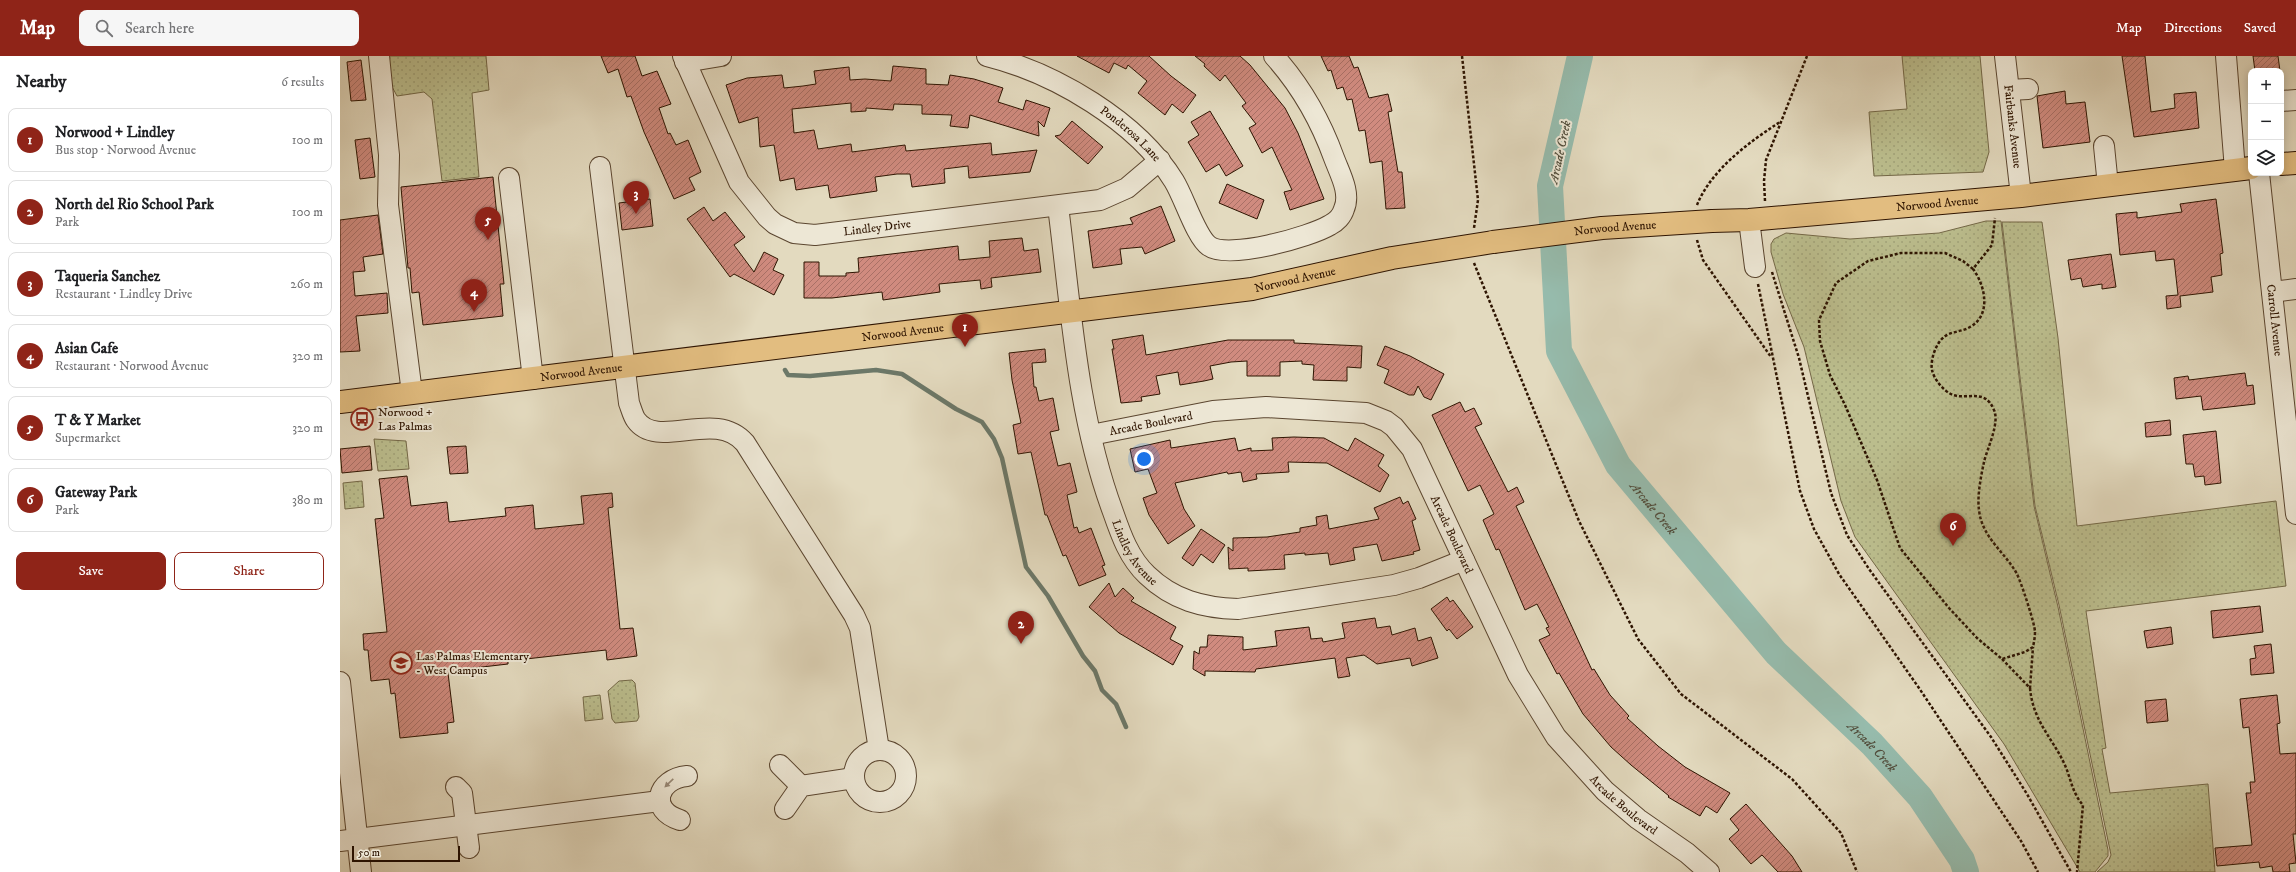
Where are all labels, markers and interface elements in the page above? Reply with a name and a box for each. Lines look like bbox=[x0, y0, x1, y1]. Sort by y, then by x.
search box bbox=[79, 10, 359, 46]
text: Map bbox=[20, 17, 55, 40]
icon: search bbox=[93, 17, 115, 39]
text: Search here bbox=[125, 19, 194, 38]
text: Map bbox=[2116, 19, 2142, 37]
text: Directions bbox=[2164, 19, 2222, 37]
text: Saved bbox=[2244, 19, 2276, 37]
map controls bbox=[2248, 68, 2284, 176]
button: + bbox=[2248, 68, 2284, 104]
text: Nearby bbox=[16, 71, 66, 93]
text: 6 results bbox=[281, 74, 324, 90]
street label: Fairbanks Avenue bbox=[2000, 84, 2025, 169]
street label: Ponderosa Lane bbox=[1097, 103, 1164, 165]
button: − bbox=[2248, 104, 2284, 140]
water label: Arcade Creek bbox=[1545, 119, 1575, 187]
text: Norwood + Lindley bbox=[55, 123, 174, 142]
text: 1 bbox=[28, 132, 32, 148]
text: 100 m bbox=[292, 132, 323, 148]
button: layers bbox=[2248, 140, 2284, 176]
text: Bus stop · Norwood Avenue bbox=[55, 142, 196, 158]
pin: 3 bbox=[623, 181, 649, 214]
street label: Norwood Avenue bbox=[1896, 193, 1979, 215]
text: North del Rio School Park bbox=[55, 195, 214, 214]
text: 2 bbox=[27, 204, 33, 220]
text: 100 m bbox=[292, 204, 323, 220]
pin: 5 bbox=[475, 207, 501, 240]
text: Park bbox=[55, 214, 79, 230]
street label: Lindley Drive bbox=[843, 216, 912, 239]
street label: Norwood Avenue bbox=[1573, 218, 1657, 240]
street label: Norwood Avenue bbox=[1253, 264, 1337, 296]
text: Taqueria Sanchez bbox=[55, 267, 160, 286]
text: 3 bbox=[28, 276, 32, 292]
text: 260 m bbox=[290, 276, 323, 292]
pin: 4 bbox=[461, 279, 487, 312]
street label: Carroll Avenue bbox=[2263, 283, 2286, 357]
text: Restaurant · Lindley Drive bbox=[55, 286, 192, 302]
pin: 1 bbox=[952, 314, 978, 347]
street label: Norwood Avenue bbox=[861, 320, 945, 345]
text: Asian Cafe bbox=[55, 339, 118, 358]
text: 4 bbox=[26, 348, 34, 364]
text: 320 m bbox=[292, 348, 323, 364]
text: Restaurant · Norwood Avenue bbox=[55, 358, 209, 374]
street label: Norwood Avenue bbox=[539, 360, 623, 385]
place label: Norwood + Las Palmas bbox=[378, 405, 433, 434]
bus stop icon: Norwood + Las Palmas bbox=[349, 406, 375, 432]
street label: Arcade Boulevard bbox=[1108, 408, 1194, 439]
text: T & Y Market bbox=[55, 411, 141, 430]
text: 5 bbox=[27, 420, 33, 436]
text: 320 m bbox=[292, 420, 323, 436]
text: Supermarket bbox=[55, 430, 121, 446]
your location bbox=[1134, 449, 1154, 469]
water label: Arcade Creek bbox=[1625, 477, 1680, 539]
text: Gateway Park bbox=[55, 483, 137, 502]
text: 6 bbox=[27, 492, 33, 508]
text: 380 m bbox=[292, 492, 323, 508]
street label: Arcade Boulevard bbox=[1427, 493, 1476, 576]
text: Park bbox=[55, 502, 79, 518]
pin: 6 bbox=[1940, 513, 1966, 546]
street label: Lindley Avenue bbox=[1108, 518, 1160, 589]
button: Save bbox=[16, 552, 166, 590]
button: Share bbox=[174, 552, 324, 590]
pin: 2 bbox=[1008, 611, 1034, 644]
place label: Las Palmas Elementary - West Campus bbox=[416, 649, 529, 678]
school or university icon: Las Palmas Elementary - West Campus bbox=[388, 650, 414, 676]
water label: Arcade Creek bbox=[1843, 717, 1901, 776]
street label: Arcade Boulevard bbox=[1586, 772, 1660, 838]
one-way arrow bbox=[664, 779, 674, 788]
scale bar bbox=[352, 844, 460, 863]
text: 50 m bbox=[358, 846, 380, 860]

